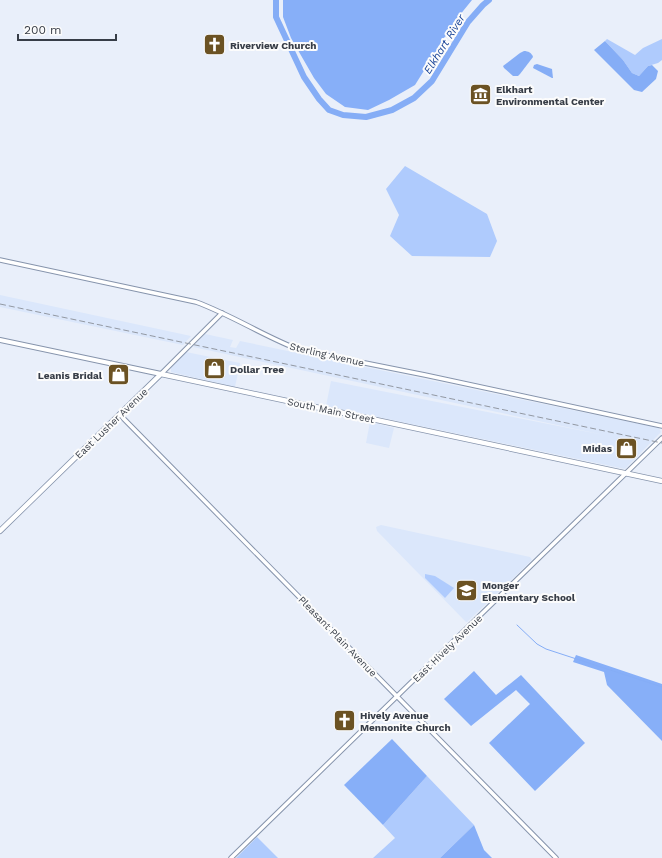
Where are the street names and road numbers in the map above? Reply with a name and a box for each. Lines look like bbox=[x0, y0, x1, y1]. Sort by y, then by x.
street label: Sterling Avenue bbox=[289, 341, 365, 368]
street label: East Lusher Avenue bbox=[73, 386, 150, 461]
street label: South Main Street bbox=[286, 396, 376, 425]
street label: Pleasant Plain Avenue bbox=[296, 594, 379, 679]
street label: East Hively Avenue bbox=[410, 612, 484, 684]

